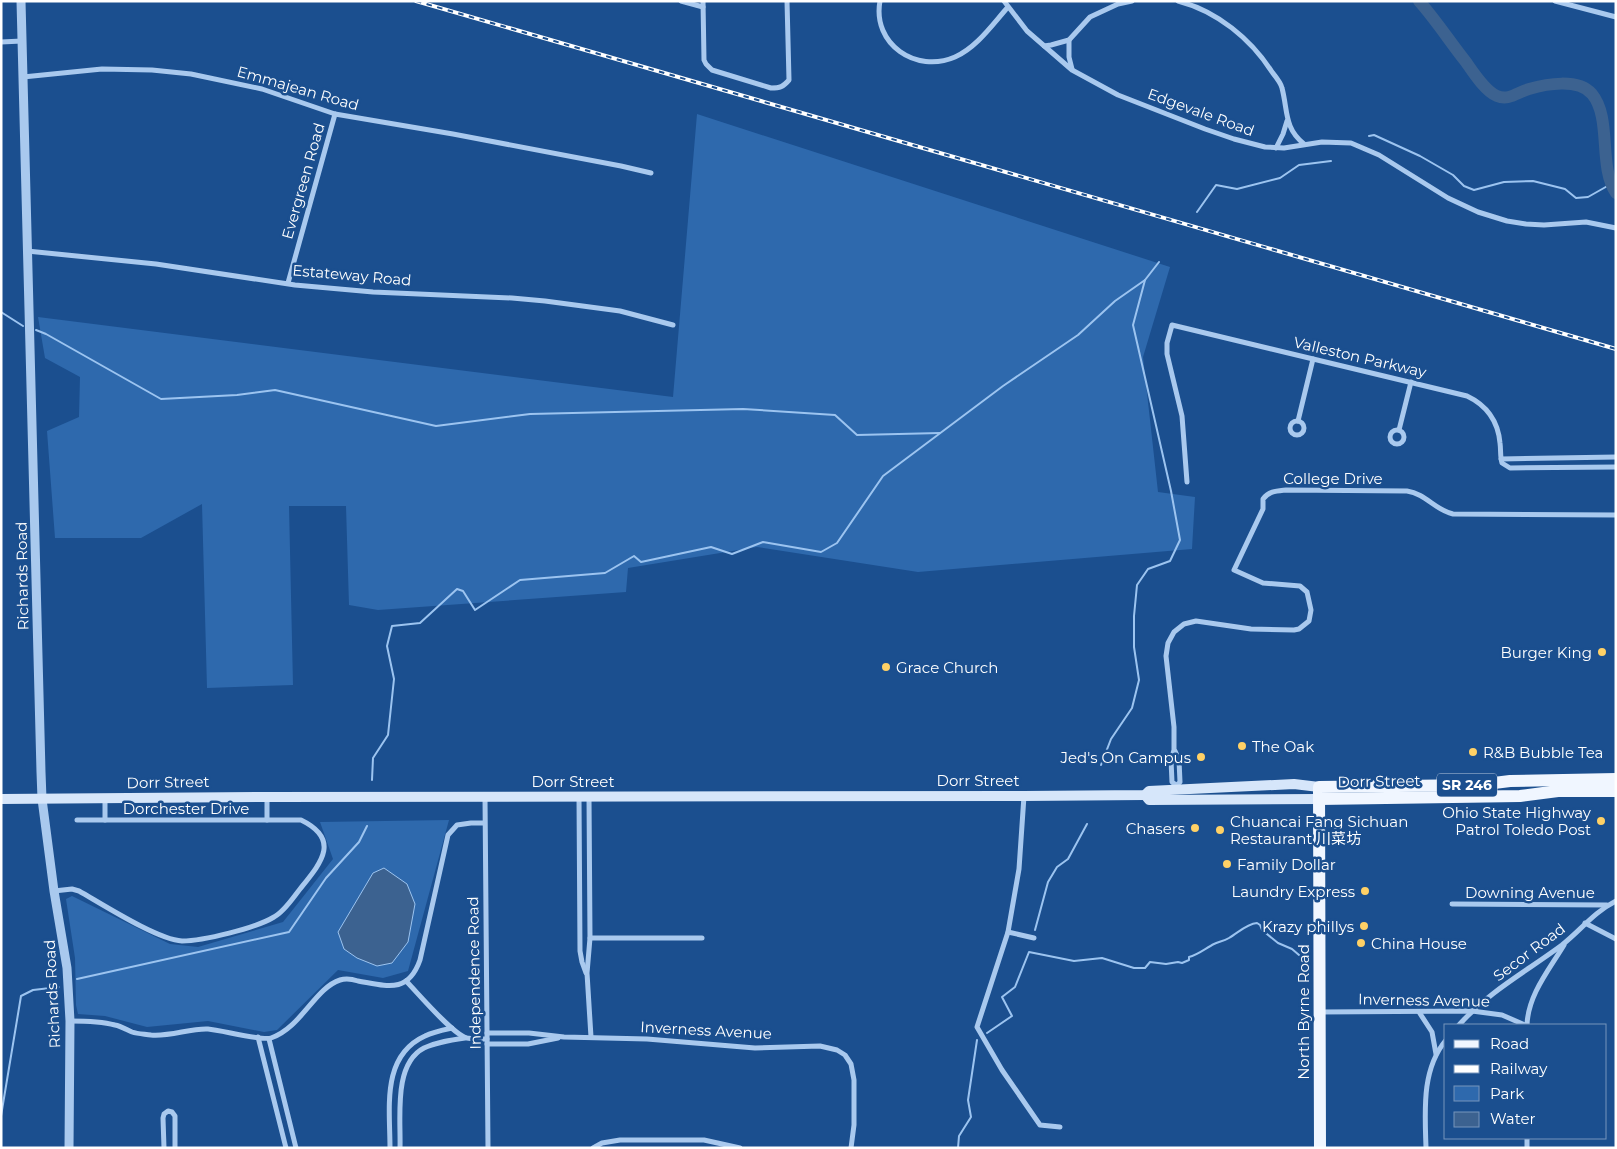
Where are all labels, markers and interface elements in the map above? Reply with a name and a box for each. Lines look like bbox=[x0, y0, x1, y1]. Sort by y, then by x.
street label: Emmajean Road bbox=[235, 62, 361, 114]
street label: Edgevale Road bbox=[1145, 84, 1257, 140]
street label: Evergreen Road bbox=[277, 121, 329, 241]
street label: Estateway Road bbox=[292, 260, 412, 290]
street label: Valleston Parkway bbox=[1292, 332, 1429, 382]
street label: College Drive bbox=[1283, 469, 1383, 488]
street label: Richards Road bbox=[12, 522, 32, 630]
place label: Burger King bbox=[1500, 643, 1592, 662]
marker: Burger King bbox=[1596, 646, 1608, 658]
place label: Grace Church bbox=[896, 658, 998, 677]
marker: Grace Church bbox=[880, 661, 892, 673]
place label: The Oak bbox=[1252, 737, 1314, 756]
marker: The Oak bbox=[1236, 740, 1248, 752]
place label: R&B Bubble Tea bbox=[1483, 743, 1603, 762]
marker: R&B Bubble Tea bbox=[1467, 746, 1479, 758]
place label: Jed's On Campus bbox=[1059, 748, 1191, 767]
marker: Jed's On Campus bbox=[1195, 751, 1207, 763]
street label: Dorr Street bbox=[937, 771, 1020, 790]
street label: Dorr Street bbox=[1337, 771, 1421, 791]
street label: Dorr Street bbox=[126, 772, 210, 792]
street label: Dorr Street bbox=[532, 772, 615, 791]
road number: SR 246 bbox=[1437, 774, 1497, 796]
street label: Dorchester Drive bbox=[123, 799, 249, 818]
place label: Ohio State Highway Patrol Toledo Post bbox=[1442, 803, 1592, 839]
place label: Chuancai Fang Sichuan Restaurant 川菜坊 bbox=[1230, 812, 1408, 848]
marker: Ohio State Highway Patrol Toledo Post bbox=[1595, 815, 1607, 827]
place label: Chasers bbox=[1126, 819, 1185, 838]
marker: Chasers bbox=[1189, 822, 1201, 834]
marker: Chuancai Fang Sichuan Restaurant 川菜坊 bbox=[1214, 824, 1226, 836]
place label: Family Dollar bbox=[1237, 855, 1336, 874]
marker: Family Dollar bbox=[1221, 858, 1233, 870]
place label: Laundry Express bbox=[1231, 882, 1355, 901]
street label: Downing Avenue bbox=[1465, 883, 1595, 902]
marker: Laundry Express bbox=[1359, 885, 1371, 897]
street label: Independence Road bbox=[463, 896, 485, 1050]
place label: Krazy phillys bbox=[1262, 917, 1354, 936]
street label: Secor Road bbox=[1489, 919, 1569, 985]
marker: Krazy phillys bbox=[1358, 920, 1370, 932]
place label: China House bbox=[1371, 934, 1467, 953]
marker: China House bbox=[1355, 937, 1367, 949]
street label: Richards Road bbox=[40, 939, 64, 1049]
street label: North Byrne Road bbox=[1294, 944, 1313, 1080]
street label: Inverness Avenue bbox=[1358, 989, 1490, 1011]
street label: Inverness Avenue bbox=[640, 1017, 772, 1043]
legend bbox=[1444, 1024, 1607, 1139]
text: Road bbox=[1490, 1034, 1529, 1053]
text: Railway bbox=[1490, 1059, 1548, 1078]
text: Park bbox=[1490, 1084, 1524, 1103]
text: Water bbox=[1490, 1109, 1536, 1128]

